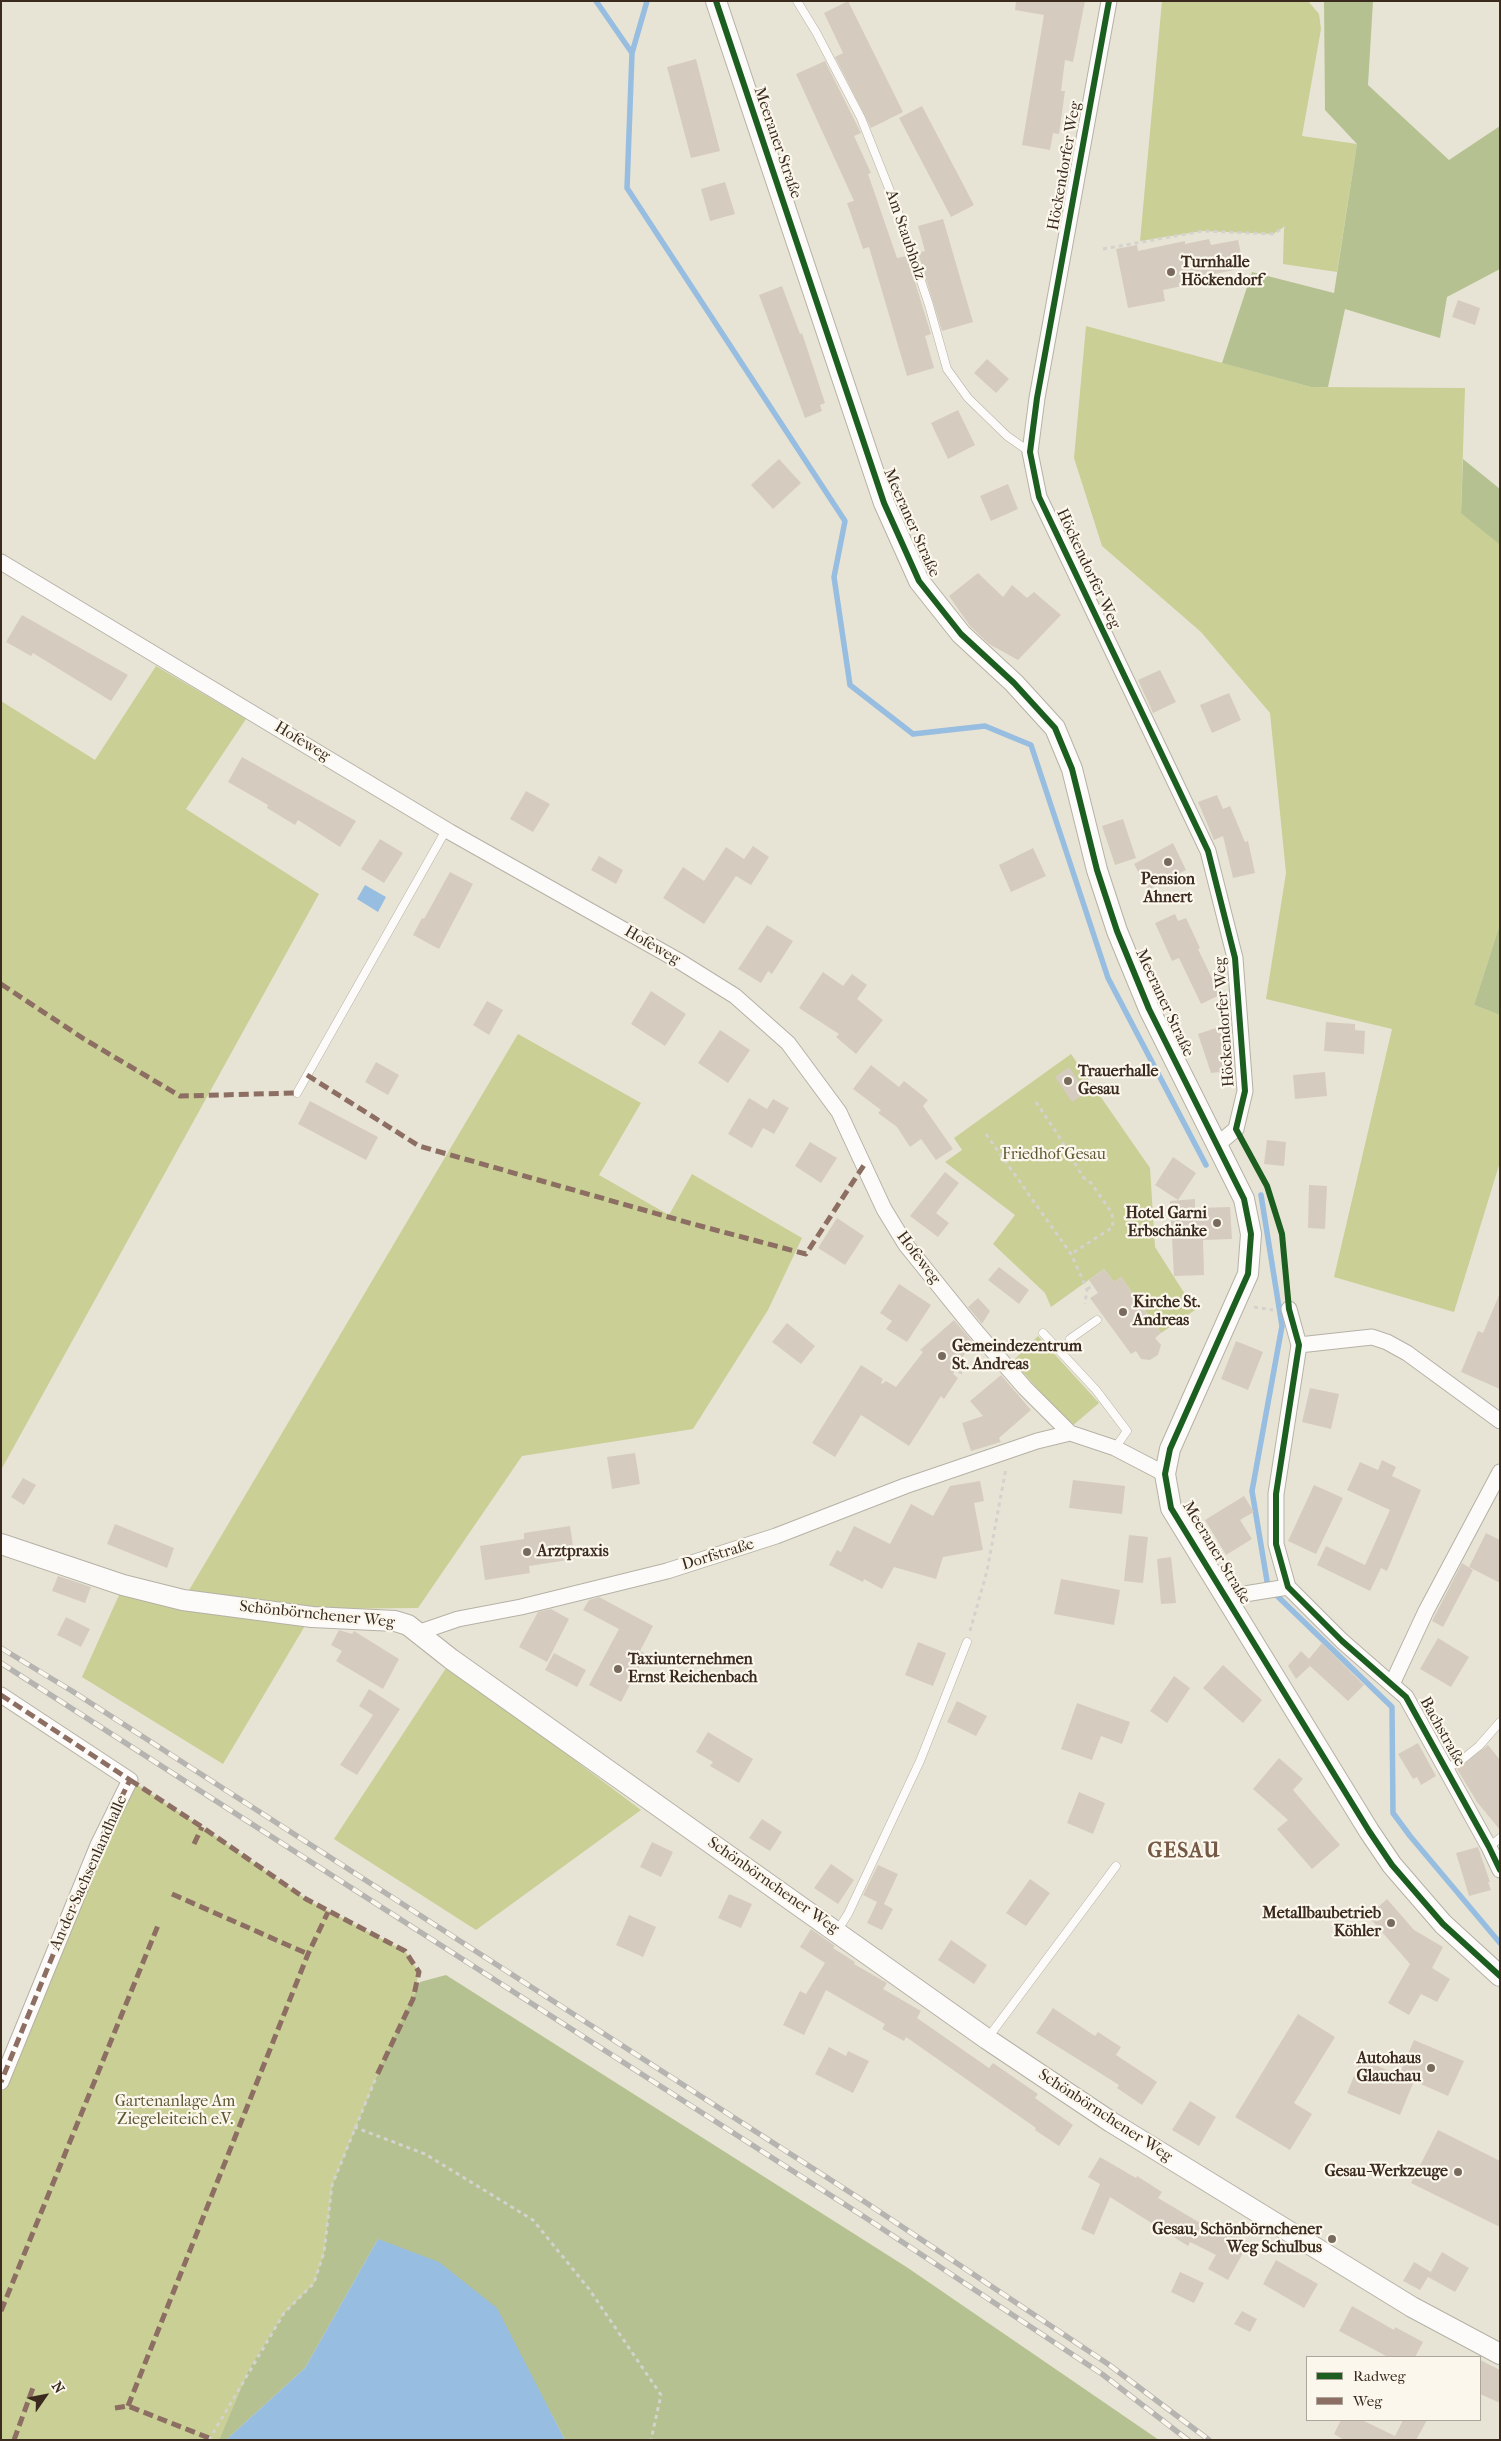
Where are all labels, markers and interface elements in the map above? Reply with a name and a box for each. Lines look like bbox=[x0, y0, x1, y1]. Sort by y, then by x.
street label: Meeraner Straße bbox=[749, 85, 805, 201]
street label: Höckendorfer Weg bbox=[1044, 100, 1086, 232]
street label: Am Staubholz bbox=[881, 187, 929, 283]
place label: Turnhalle Höckendorf bbox=[1181, 253, 1263, 291]
marker: Turnhalle Höckendorf bbox=[1165, 266, 1177, 278]
street label: Meeraner Straße bbox=[878, 466, 944, 580]
street label: Höckendorfer Weg bbox=[1052, 506, 1124, 632]
street label: Hofeweg bbox=[271, 718, 333, 766]
marker: Pension Ahnert bbox=[1162, 856, 1174, 868]
place label: Pension Ahnert bbox=[1141, 870, 1195, 908]
street label: Hofeweg bbox=[621, 922, 683, 970]
street label: Meeraner Straße bbox=[1131, 946, 1197, 1060]
street label: Höckendorfer Weg bbox=[1211, 956, 1239, 1088]
place label: Trauerhalle Gesau bbox=[1078, 1062, 1158, 1100]
marker: Trauerhalle Gesau bbox=[1062, 1075, 1074, 1087]
park label: Friedhof Gesau bbox=[1002, 1145, 1106, 1165]
place label: Hotel Garni Erbschänke bbox=[1126, 1204, 1207, 1242]
marker: Hotel Garni Erbschänke bbox=[1211, 1217, 1223, 1229]
street label: Hofeweg bbox=[892, 1228, 944, 1288]
place label: Kirche St. Andreas bbox=[1133, 1293, 1200, 1331]
marker: Kirche St. Andreas bbox=[1117, 1306, 1129, 1318]
place label: Gemeindezentrum St. Andreas bbox=[952, 1337, 1082, 1375]
marker: Gemeindezentrum St. Andreas bbox=[936, 1350, 948, 1362]
street label: Meeraner Straße bbox=[1178, 1498, 1254, 1608]
street label: Dorfstraße bbox=[679, 1535, 757, 1575]
place label: Arztpraxis bbox=[537, 1542, 609, 1562]
marker: Arztpraxis bbox=[521, 1546, 533, 1558]
street label: Schönbörnchener Weg bbox=[238, 1597, 396, 1633]
place label: Taxiunternehmen Ernst Reichenbach bbox=[628, 1650, 758, 1688]
marker: Taxiunternehmen Ernst Reichenbach bbox=[612, 1663, 624, 1675]
street label: Bachstraße bbox=[1415, 1694, 1469, 1770]
street label: An der Sachsenlandhalle bbox=[46, 1793, 132, 1953]
street label: Schönbörnchener Weg bbox=[704, 1833, 842, 1939]
district label: GESAU bbox=[1147, 1839, 1221, 1865]
place label: Metallbaubetrieb Köhler bbox=[1262, 1904, 1381, 1942]
marker: Metallbaubetrieb Köhler bbox=[1385, 1917, 1397, 1929]
place label: Autohaus Glauchau bbox=[1357, 2049, 1421, 2087]
marker: Autohaus Glauchau bbox=[1425, 2062, 1437, 2074]
street label: Schönbörnchener Weg bbox=[1034, 2065, 1176, 2167]
park label: Gartenanlage Am Ziegeleiteich e.V. bbox=[115, 2092, 235, 2130]
place label: Gesau-Werkzeuge bbox=[1324, 2162, 1448, 2182]
marker: Gesau-Werkzeuge bbox=[1452, 2166, 1464, 2178]
place label: Gesau, Schönbörnchener Weg Schulbus bbox=[1152, 2220, 1322, 2258]
marker: Gesau, Schönbörnchener Weg Schulbus bbox=[1326, 2233, 1338, 2245]
legend bbox=[1306, 2356, 1481, 2421]
text: Radweg bbox=[1353, 2367, 1405, 2385]
north arrow bbox=[20, 2371, 70, 2421]
text: N bbox=[48, 2378, 68, 2397]
text: Weg bbox=[1353, 2392, 1382, 2410]

